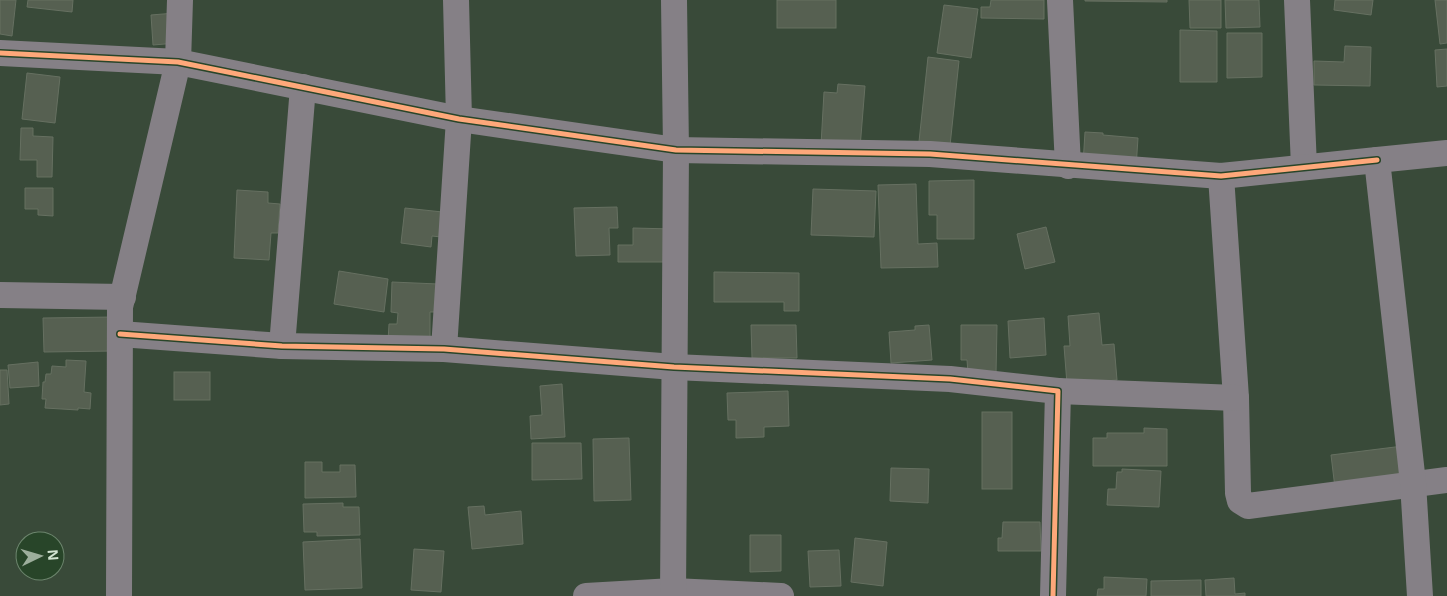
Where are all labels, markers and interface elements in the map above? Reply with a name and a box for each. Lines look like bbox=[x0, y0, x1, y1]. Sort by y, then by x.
north arrow bbox=[15, 531, 65, 581]
text: N bbox=[43, 548, 63, 561]

